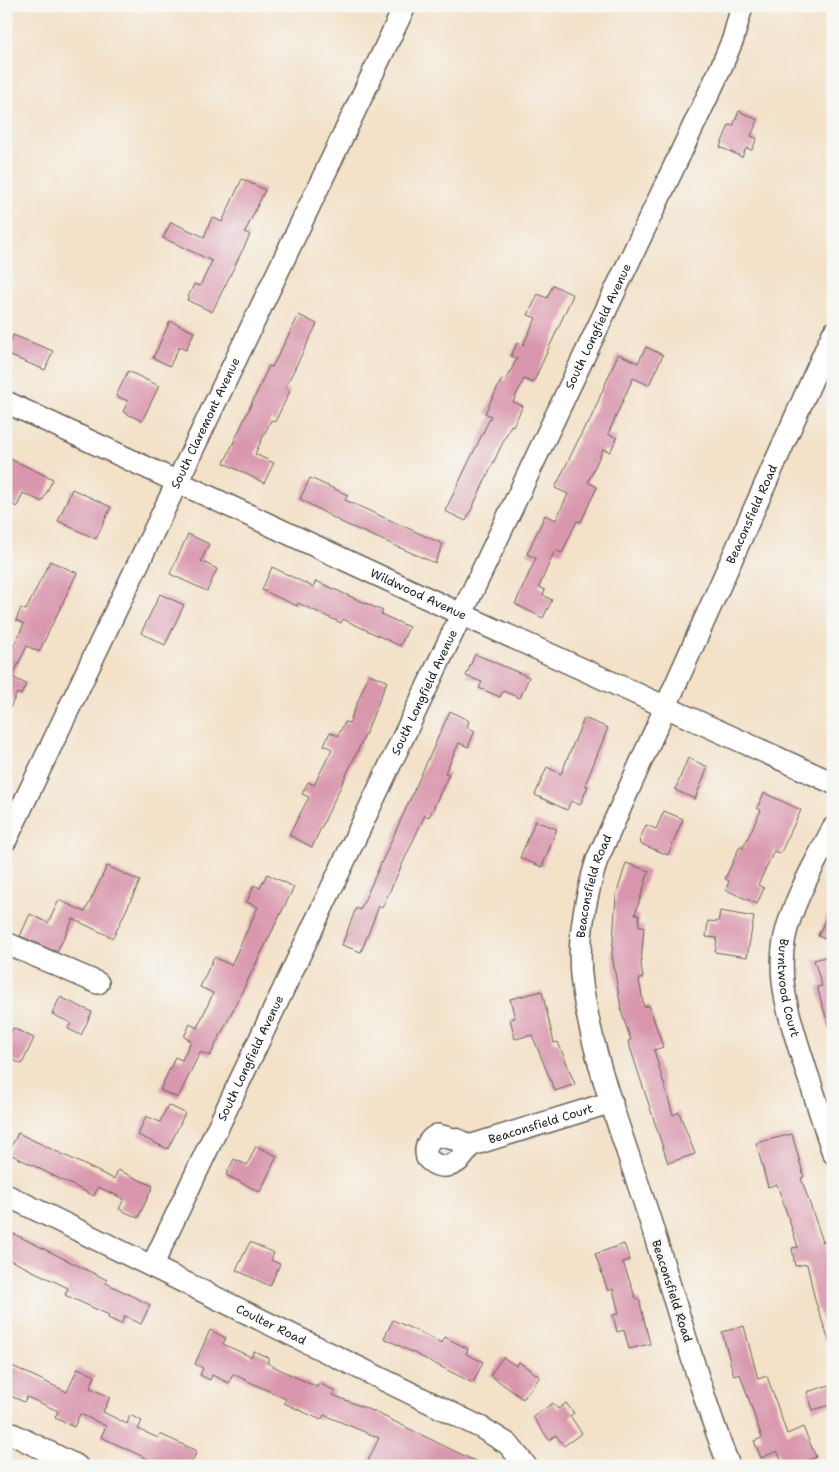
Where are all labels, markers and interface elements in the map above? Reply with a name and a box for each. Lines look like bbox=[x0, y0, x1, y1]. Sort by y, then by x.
street label: South Longfield Avenue bbox=[561, 261, 635, 392]
street label: South Claremont Avenue bbox=[167, 355, 244, 492]
street label: Beaconsfield Road bbox=[723, 462, 781, 566]
street label: Wildwood Avenue bbox=[368, 565, 469, 624]
street label: South Longfield Avenue bbox=[388, 627, 461, 758]
street label: Beaconsfield Road bbox=[573, 832, 616, 939]
street label: Burntwood Court bbox=[774, 937, 803, 1039]
street label: South Longfield Avenue bbox=[214, 993, 287, 1124]
street label: Beaconsfield Court bbox=[486, 1100, 595, 1148]
street label: Beaconsfield Road bbox=[648, 1238, 696, 1345]
street label: Coulter Road bbox=[233, 1301, 309, 1349]

